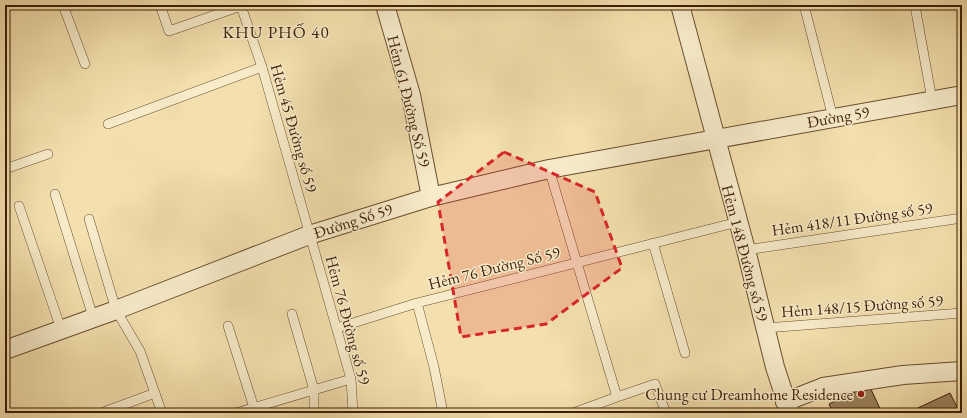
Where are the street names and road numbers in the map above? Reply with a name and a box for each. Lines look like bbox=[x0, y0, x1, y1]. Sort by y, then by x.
street label: Hẻm 61 Đường Số 59 bbox=[382, 33, 436, 169]
street label: Hẻm 45 Đường số 59 bbox=[266, 61, 322, 195]
street label: Đường 59 bbox=[805, 101, 871, 133]
street label: Hẻm 148 Đường số 59 bbox=[717, 182, 773, 324]
street label: Hẻm 418/11 Đường số 59 bbox=[770, 197, 934, 241]
street label: Đường Số 59 bbox=[311, 198, 395, 244]
street label: Hẻm 76 Đường Số 59 bbox=[426, 241, 562, 295]
street label: Hẻm 76 Đường số 59 bbox=[321, 253, 375, 387]
street label: Hẻm 148/15 Đường số 59 bbox=[780, 290, 944, 322]

